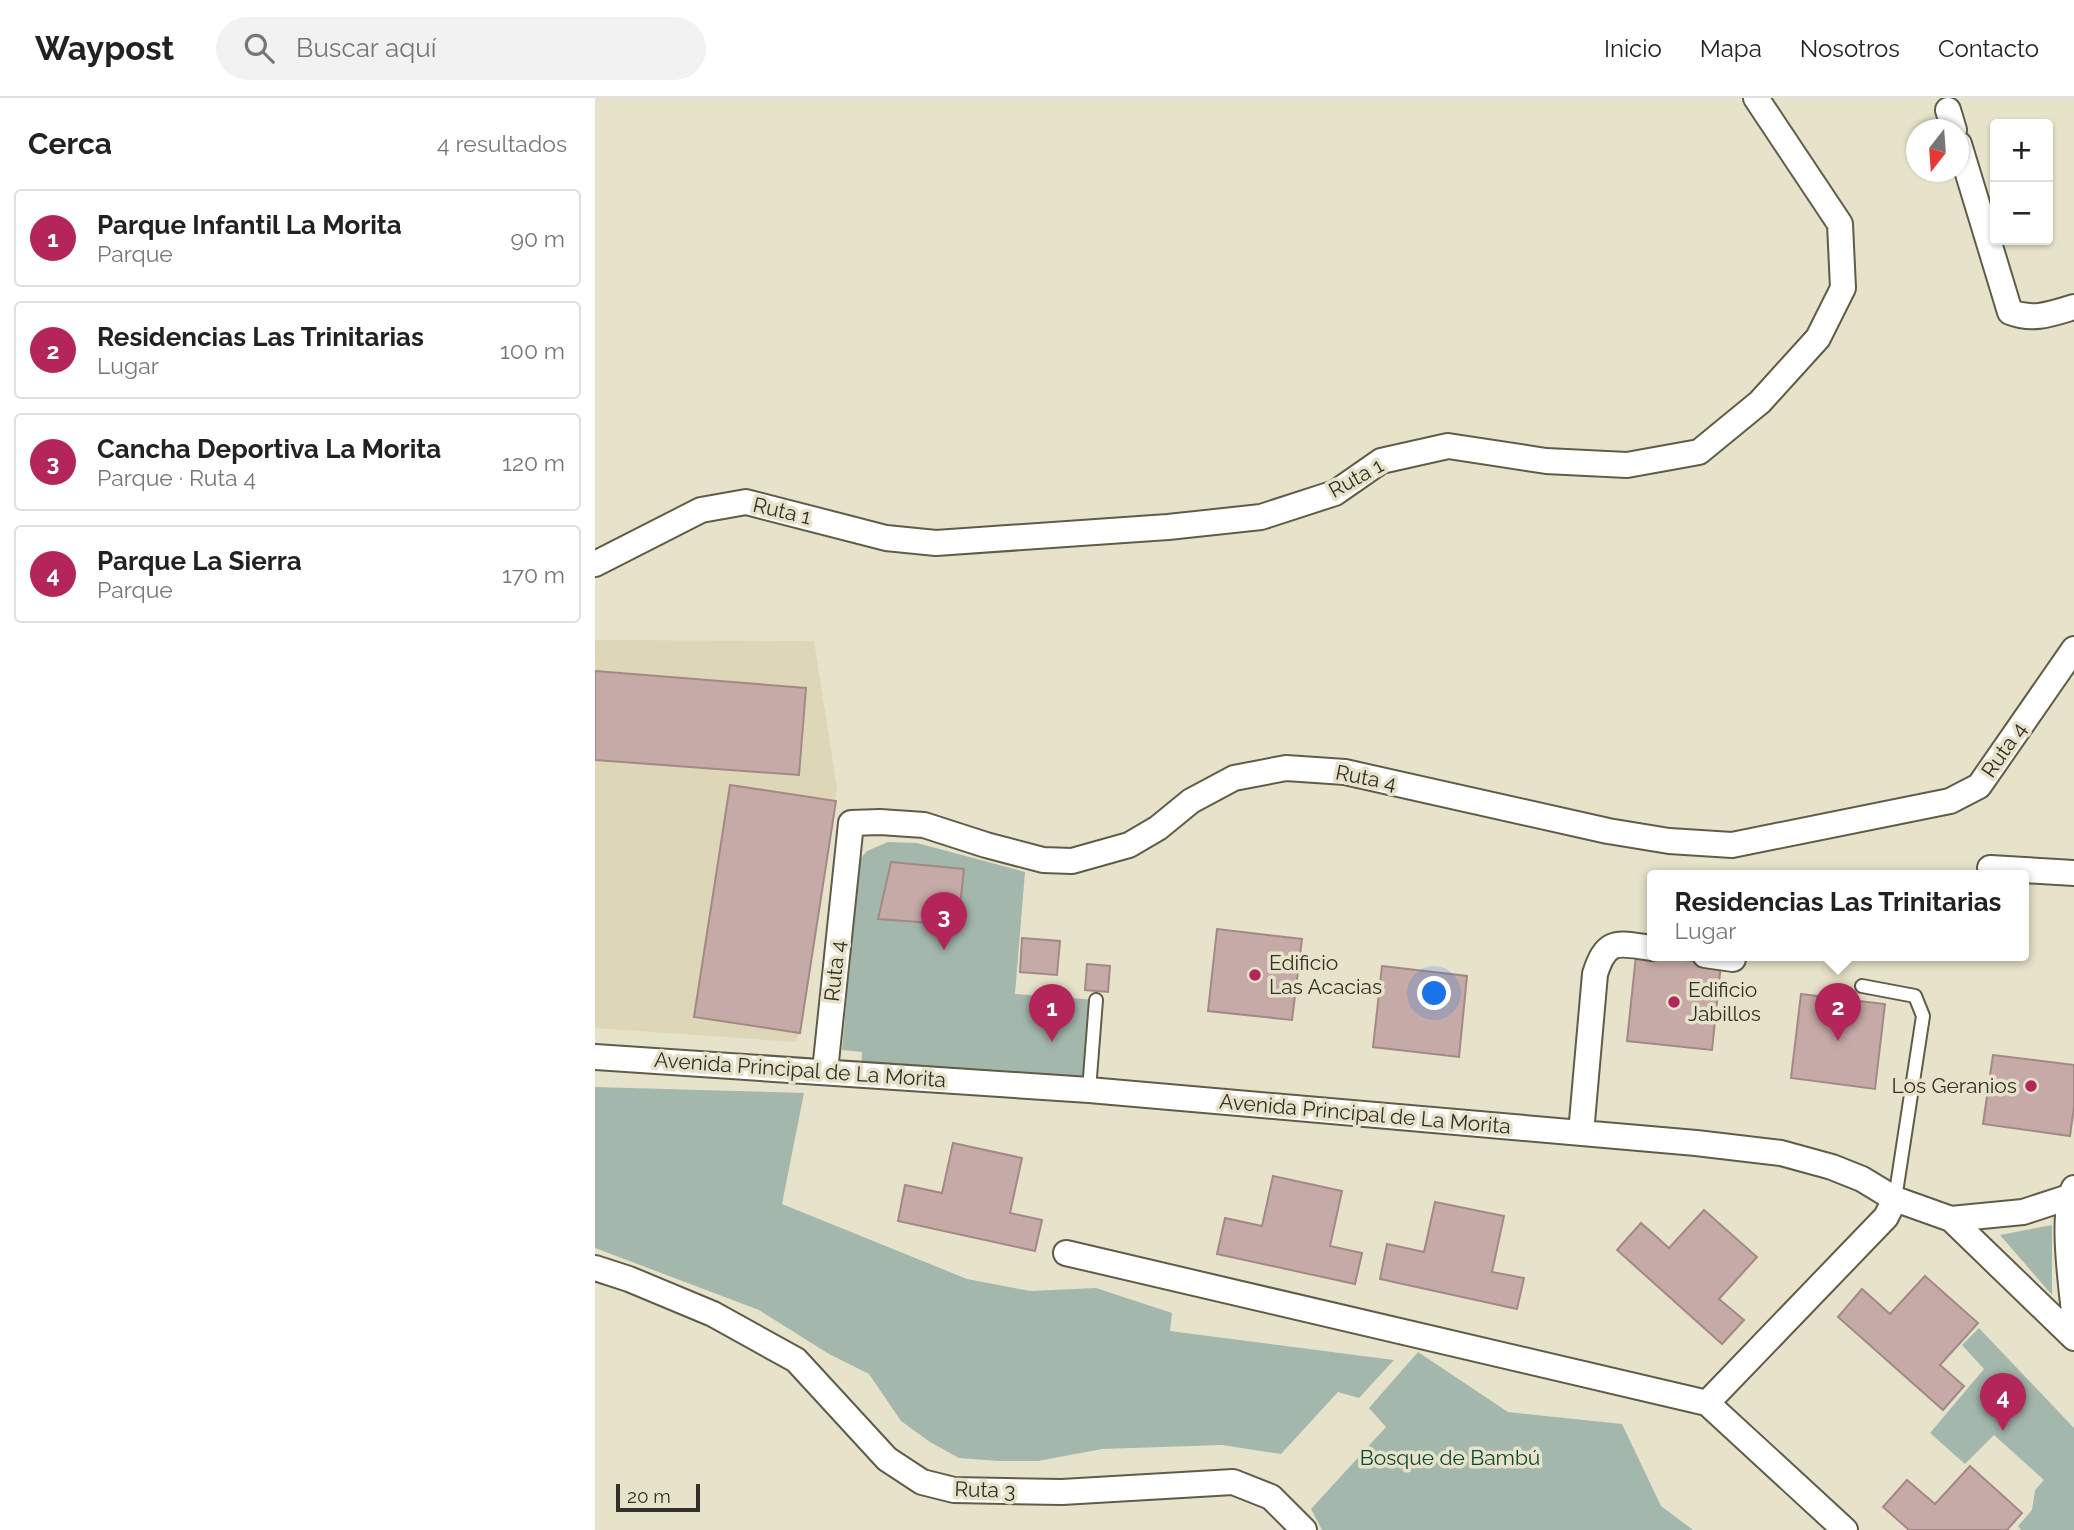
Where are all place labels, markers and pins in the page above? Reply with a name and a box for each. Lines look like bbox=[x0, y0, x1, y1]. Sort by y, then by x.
pin: 3 bbox=[921, 892, 967, 950]
place label: Edificio Las Acacias bbox=[1269, 950, 1382, 999]
marker: Edificio Las Acacias bbox=[1247, 967, 1263, 983]
place label: Edificio Jabillos bbox=[1688, 977, 1761, 1026]
pin: 2 bbox=[1815, 983, 1861, 1041]
pin: 1 bbox=[1029, 984, 1075, 1042]
marker: Edificio Jabillos bbox=[1666, 994, 1682, 1010]
place label: Los Geranios bbox=[1891, 1073, 2017, 1098]
marker: Los Geranios bbox=[2023, 1078, 2039, 1094]
pin: 4 bbox=[1980, 1373, 2026, 1431]

